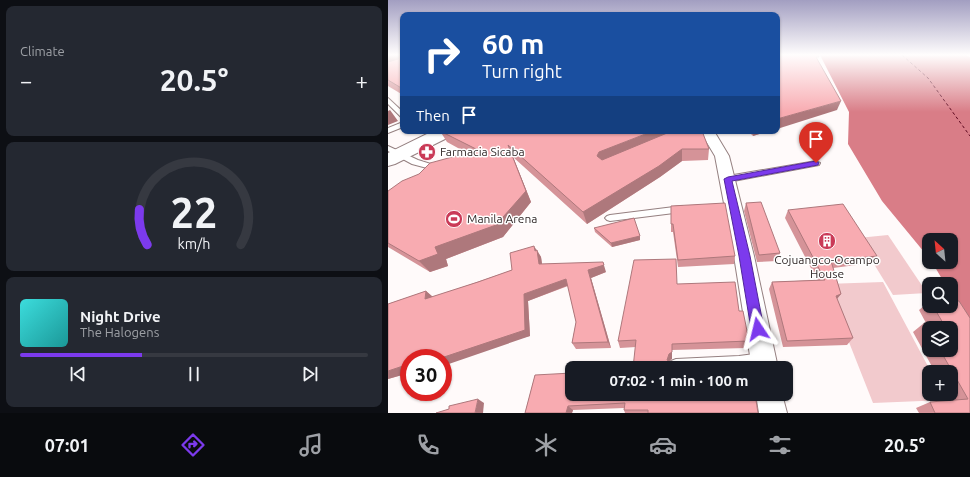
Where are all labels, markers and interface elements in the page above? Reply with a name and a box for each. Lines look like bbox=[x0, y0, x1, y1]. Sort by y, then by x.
icon: right bbox=[416, 28, 468, 80]
text: 60 m bbox=[482, 28, 544, 59]
text: Climate bbox=[20, 44, 65, 58]
text: Turn right bbox=[482, 61, 562, 81]
text: 20.5° bbox=[160, 63, 228, 97]
text: − bbox=[20, 68, 32, 93]
text: + bbox=[356, 68, 368, 93]
icon: arrive bbox=[458, 104, 480, 126]
text: Then bbox=[416, 107, 450, 124]
pin bbox=[799, 122, 833, 163]
icon: arrive bbox=[805, 128, 827, 150]
pharmacy icon: Farmacia Sicaba bbox=[417, 142, 437, 162]
place label: Farmacia Sicaba bbox=[440, 145, 525, 158]
text: 22 bbox=[171, 188, 217, 235]
sports icon: Manila Arena bbox=[444, 209, 464, 229]
place label: Manila Arena bbox=[467, 212, 537, 225]
building icon: Cojuangco-Ocampo House bbox=[817, 231, 837, 251]
north arrow bbox=[922, 233, 958, 269]
map controls bbox=[922, 233, 958, 401]
text: km/h bbox=[178, 235, 210, 251]
place label: Cojuangco-Ocampo House bbox=[774, 253, 880, 280]
button: search bbox=[922, 277, 958, 313]
text: Night Drive bbox=[80, 308, 161, 325]
position arrow bbox=[737, 308, 779, 350]
button: layers bbox=[922, 321, 958, 357]
text: The Halogens bbox=[80, 325, 159, 339]
speed limit sign: 30 bbox=[400, 349, 452, 401]
icon: previous bbox=[67, 363, 89, 385]
icon: pause bbox=[183, 363, 205, 385]
icon: next bbox=[299, 363, 321, 385]
button: + bbox=[922, 365, 958, 401]
text: 07:02 · 1 min · 100 m bbox=[610, 372, 748, 389]
icon: directions bbox=[179, 431, 207, 459]
icon: music bbox=[297, 431, 325, 459]
icon: phone bbox=[414, 431, 442, 459]
icon: climate bbox=[532, 431, 560, 459]
icon: car bbox=[649, 431, 677, 459]
icon: filters bbox=[766, 431, 794, 459]
text: 07:01 bbox=[45, 435, 90, 455]
text: 20.5° bbox=[884, 435, 925, 455]

